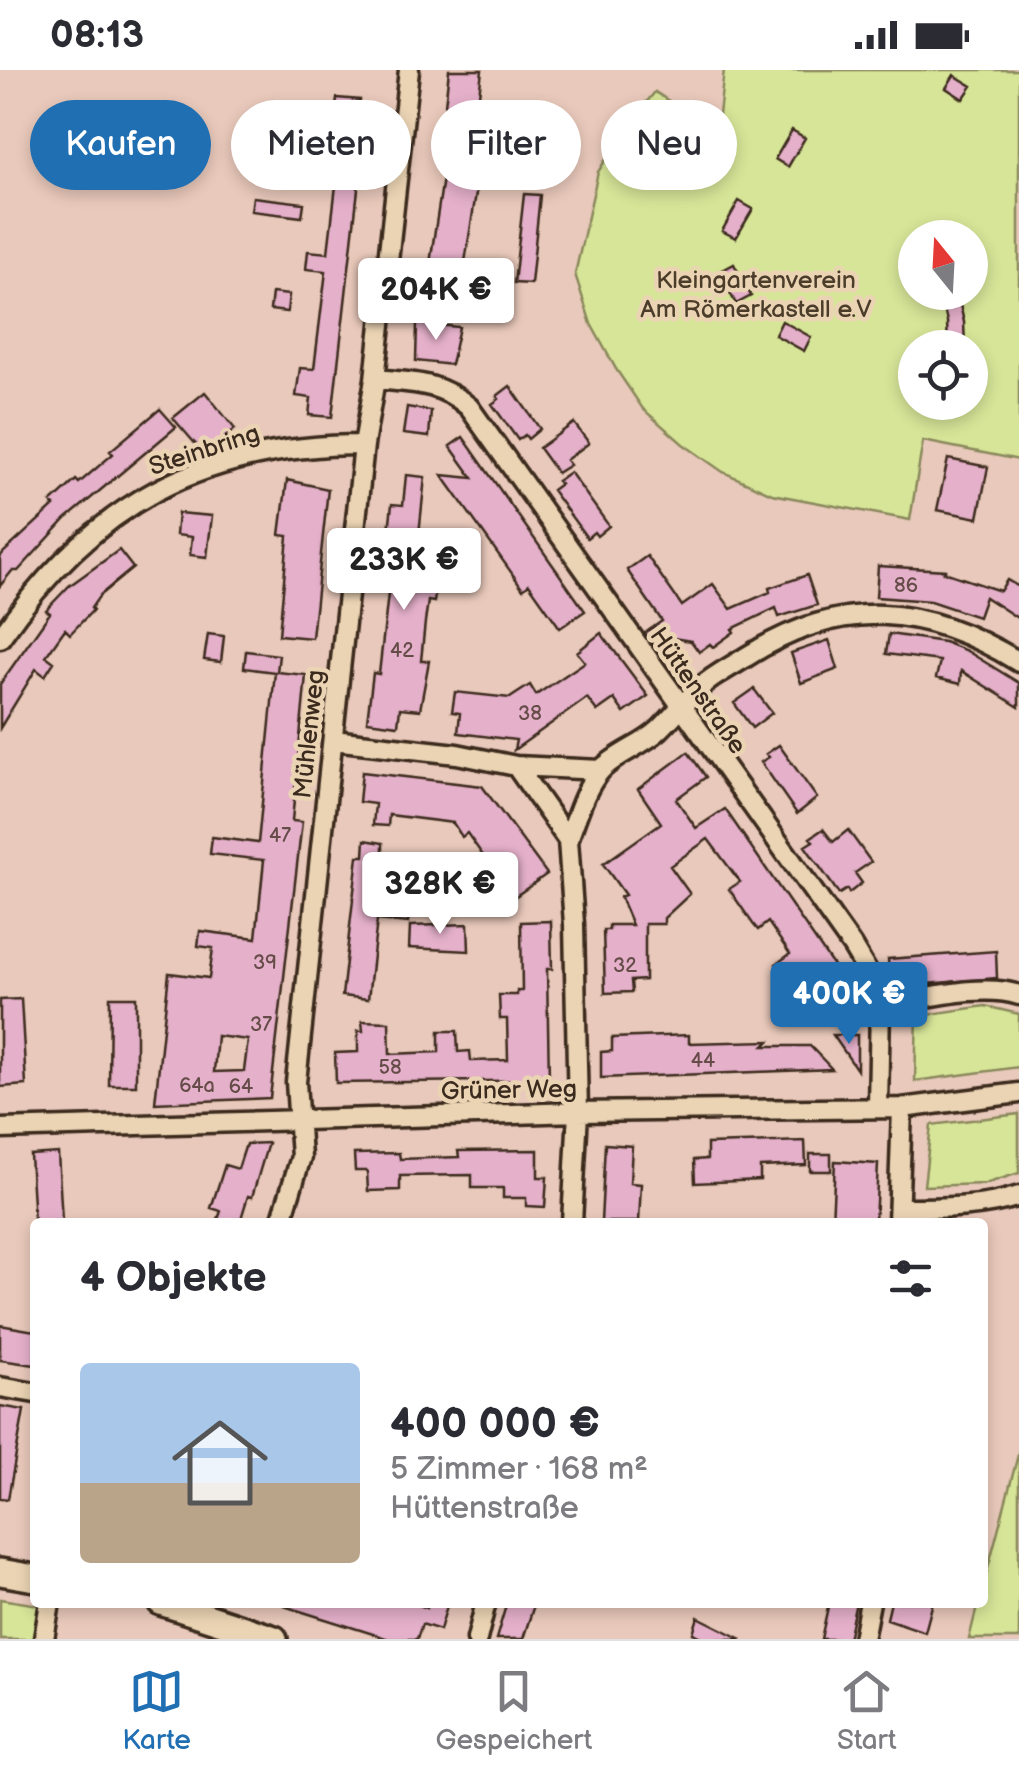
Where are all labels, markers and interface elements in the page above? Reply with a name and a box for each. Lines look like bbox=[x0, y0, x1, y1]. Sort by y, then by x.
text: 08:13 bbox=[50, 13, 144, 58]
chip: Kaufen bbox=[30, 100, 211, 190]
chip: Mieten bbox=[231, 100, 411, 190]
chip: Filter bbox=[431, 100, 581, 190]
chip: Neu bbox=[601, 100, 737, 190]
north arrow bbox=[898, 220, 988, 310]
map controls bbox=[898, 220, 988, 420]
pin: 204K € bbox=[355, 258, 517, 343]
park label: Kleingartenverein Am Römerkastell e.V bbox=[640, 265, 872, 325]
text: 204K € bbox=[380, 271, 492, 310]
button: locate bbox=[898, 330, 988, 420]
street label: Steinbring bbox=[145, 418, 264, 483]
pin: 233K € bbox=[323, 528, 485, 613]
text: 233K € bbox=[349, 541, 459, 580]
house number: 86 bbox=[894, 574, 918, 598]
street label: Hüttenstraße bbox=[643, 622, 753, 760]
house number: 42 bbox=[390, 639, 414, 663]
street label: Mühlenweg bbox=[287, 668, 332, 800]
house number: 38 bbox=[518, 702, 542, 726]
house number: 47 bbox=[269, 824, 291, 848]
pin: 328K € bbox=[359, 852, 521, 937]
text: 328K € bbox=[384, 865, 496, 904]
house number: 39 bbox=[253, 951, 277, 975]
house number: 32 bbox=[613, 954, 637, 978]
pin: 400K € bbox=[768, 962, 930, 1047]
text: 400K € bbox=[792, 975, 906, 1014]
house number: 37 bbox=[250, 1013, 272, 1037]
house number: 44 bbox=[691, 1049, 715, 1073]
house number: 58 bbox=[378, 1056, 402, 1080]
house number: 64a bbox=[179, 1074, 215, 1098]
street label: Grüner Weg bbox=[441, 1074, 577, 1107]
house number: 64 bbox=[229, 1075, 253, 1099]
icon: filters bbox=[883, 1251, 938, 1306]
text: 4 Objekte bbox=[80, 1253, 267, 1304]
text: 400 000 € bbox=[390, 1399, 600, 1450]
icon: home bbox=[160, 1403, 280, 1523]
text: 5 Zimmer · 168 m² bbox=[390, 1450, 648, 1489]
text: Hüttenstraße bbox=[390, 1489, 579, 1528]
tab: Karte bbox=[122, 1664, 191, 1757]
tab: Gespeichert bbox=[435, 1664, 592, 1757]
tab: Start bbox=[837, 1664, 897, 1757]

